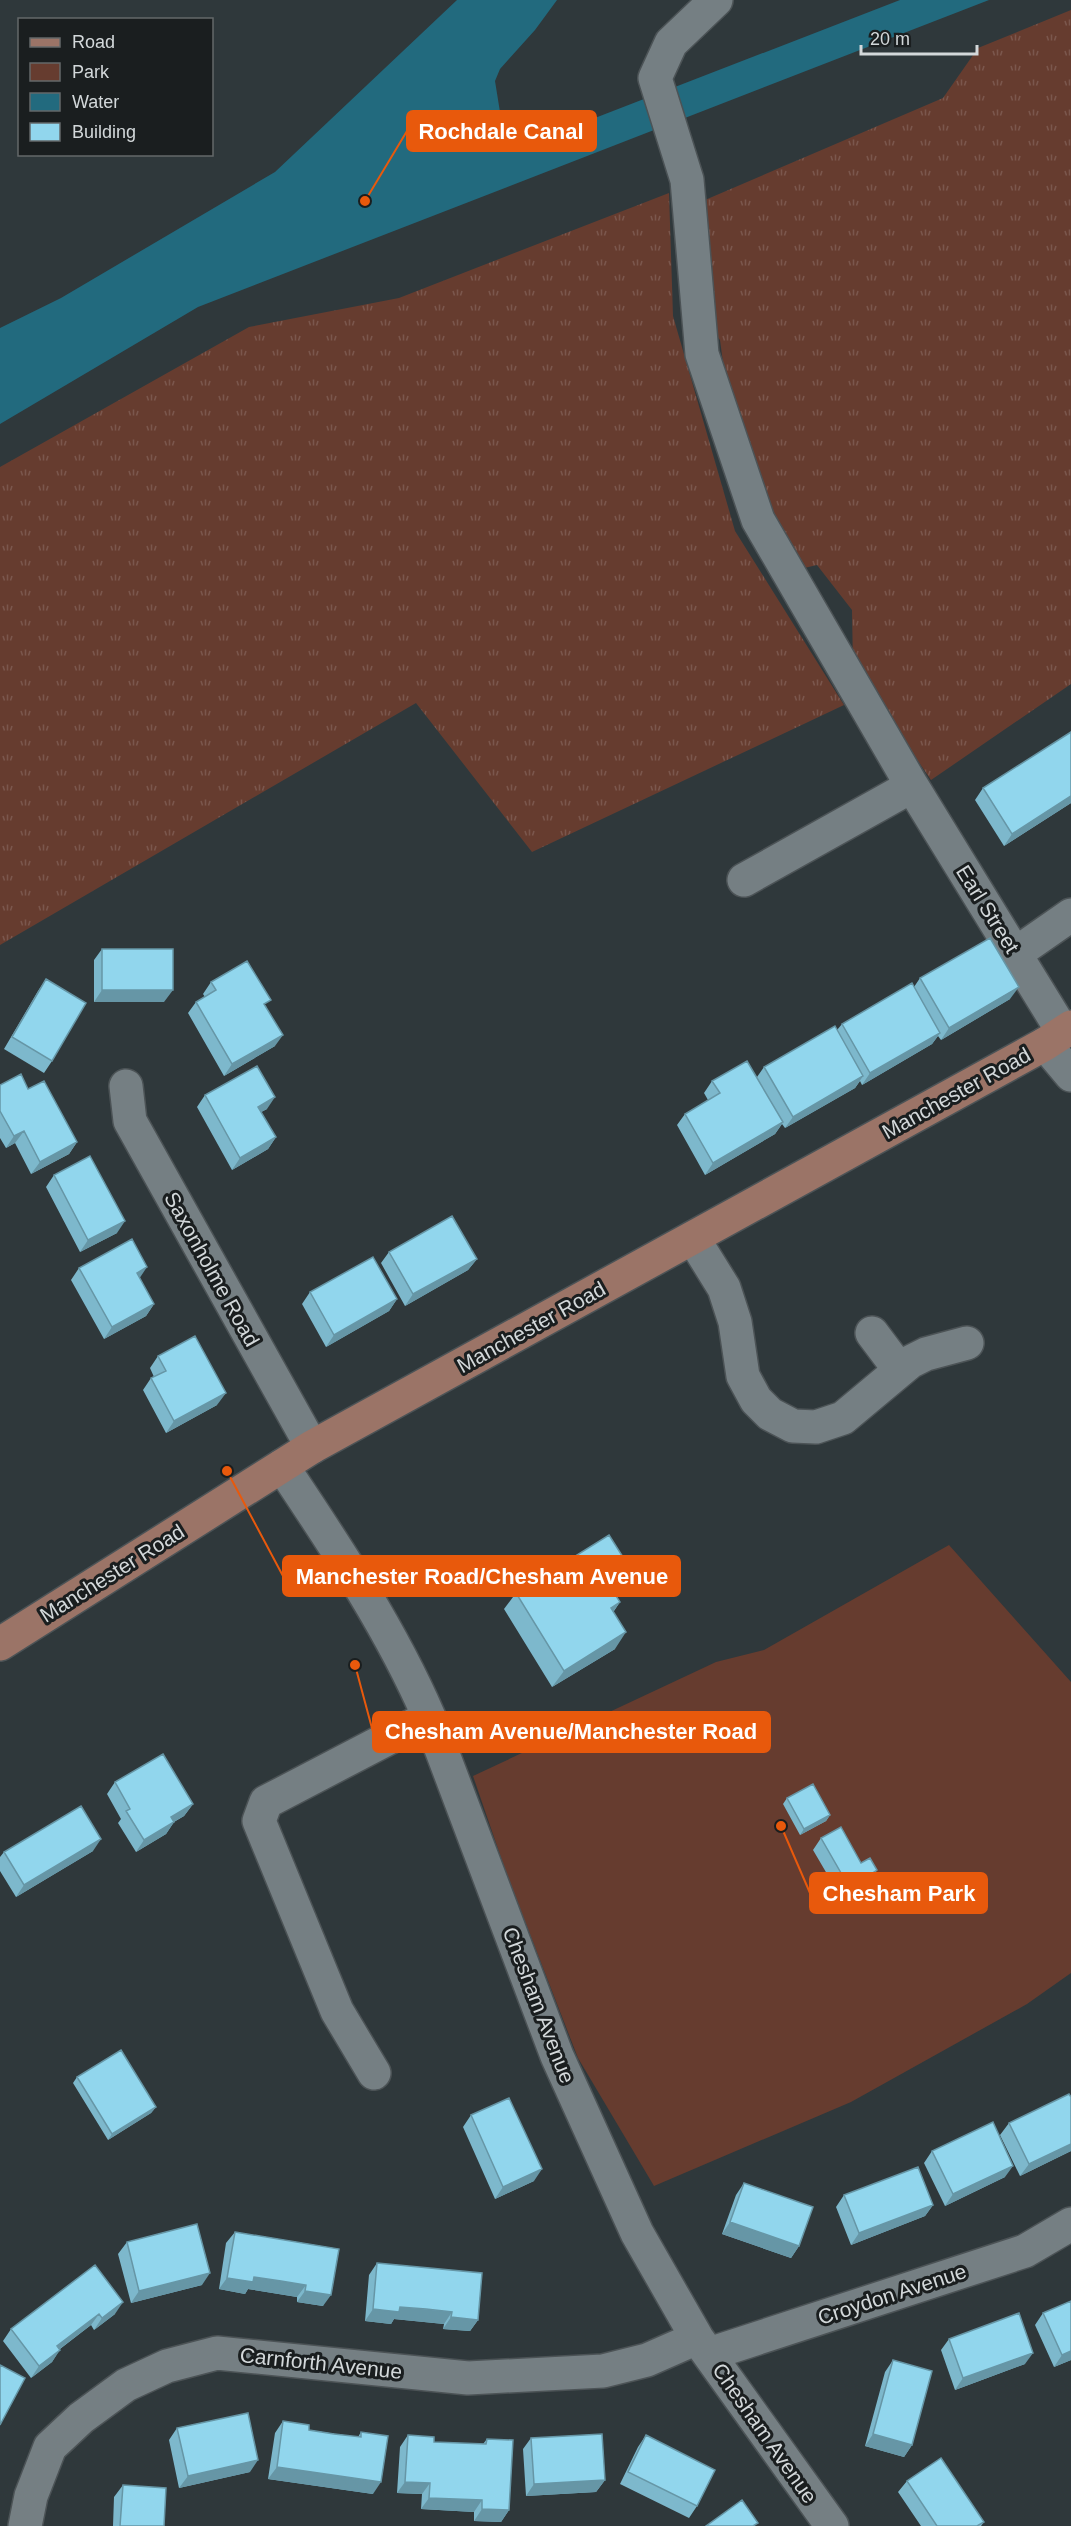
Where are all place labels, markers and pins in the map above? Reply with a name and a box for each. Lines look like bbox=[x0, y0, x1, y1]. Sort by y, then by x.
callout: Rochdale Canal bbox=[407, 111, 596, 151]
callout: Manchester Road/Chesham Avenue bbox=[283, 1556, 680, 1596]
callout: Chesham Avenue/Manchester Road bbox=[373, 1712, 770, 1752]
callout: Chesham Park bbox=[810, 1873, 987, 1913]

